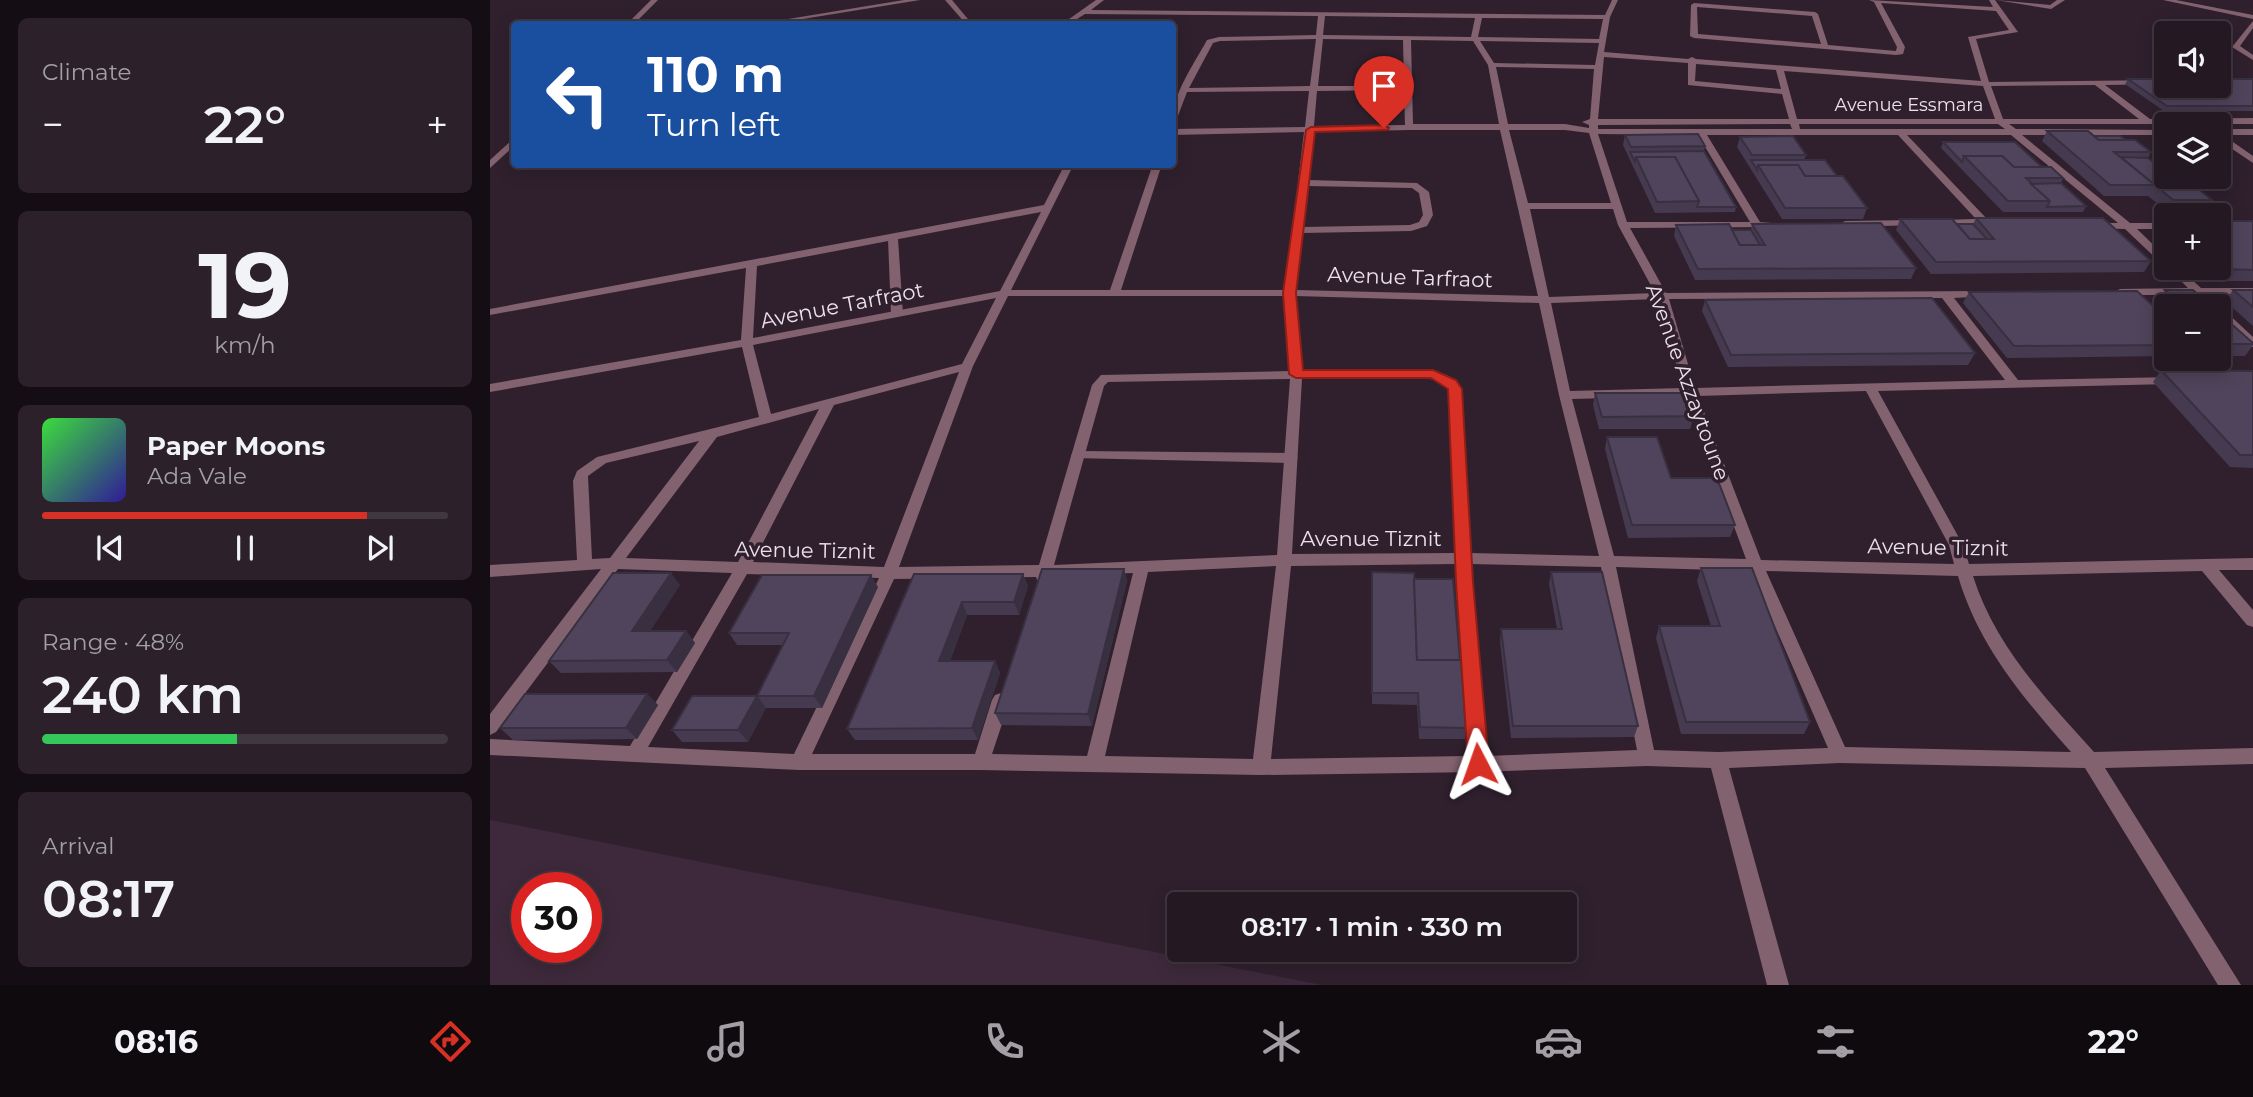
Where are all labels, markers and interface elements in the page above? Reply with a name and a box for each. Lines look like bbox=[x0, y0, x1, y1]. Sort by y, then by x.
map controls bbox=[2154, 21, 2231, 371]
button: sound bbox=[2154, 21, 2231, 98]
text: 110 m bbox=[647, 45, 784, 104]
icon: left bbox=[532, 49, 623, 140]
pin bbox=[1354, 56, 1414, 128]
text: Climate bbox=[42, 58, 131, 86]
icon: arrive bbox=[1365, 67, 1403, 105]
text: 22° bbox=[204, 93, 286, 156]
street label: Avenue Essmara bbox=[1835, 94, 1983, 116]
text: − bbox=[42, 101, 64, 148]
text: + bbox=[426, 101, 448, 148]
text: Turn left bbox=[647, 105, 781, 144]
button: layers bbox=[2154, 112, 2231, 189]
button: + bbox=[2154, 203, 2231, 280]
text: 19 bbox=[198, 230, 292, 341]
street label: Avenue Tarfraot bbox=[1327, 262, 1493, 292]
street label: Avenue Tarfraot bbox=[758, 277, 926, 333]
street label: Avenue Azzaytoune bbox=[1641, 280, 1735, 484]
button: − bbox=[2154, 294, 2231, 371]
text: km/h bbox=[214, 331, 276, 359]
text: Paper Moons bbox=[147, 430, 325, 462]
text: Ada Vale bbox=[147, 462, 247, 490]
street label: Avenue Tiznit bbox=[1300, 526, 1442, 551]
icon: previous bbox=[91, 529, 129, 567]
icon: pause bbox=[226, 529, 264, 567]
icon: next bbox=[361, 529, 399, 567]
street label: Avenue Tiznit bbox=[1867, 533, 2009, 561]
street label: Avenue Tiznit bbox=[734, 536, 876, 564]
text: Range · 48% bbox=[42, 628, 184, 656]
text: 240 km bbox=[42, 663, 244, 726]
position arrow bbox=[1441, 727, 1515, 801]
text: Arrival bbox=[42, 832, 115, 860]
text: 08:17 bbox=[42, 867, 175, 930]
speed limit sign: 30 bbox=[511, 872, 602, 963]
text: 08:17 · 1 min · 330 m bbox=[1241, 911, 1503, 943]
icon: directions bbox=[426, 1017, 475, 1066]
icon: music bbox=[703, 1017, 752, 1066]
icon: phone bbox=[980, 1017, 1029, 1066]
icon: climate bbox=[1257, 1017, 1306, 1066]
icon: car bbox=[1534, 1017, 1583, 1066]
icon: filters bbox=[1811, 1017, 1860, 1066]
text: 08:16 bbox=[114, 1022, 198, 1061]
text: 22° bbox=[2088, 1022, 2139, 1061]

